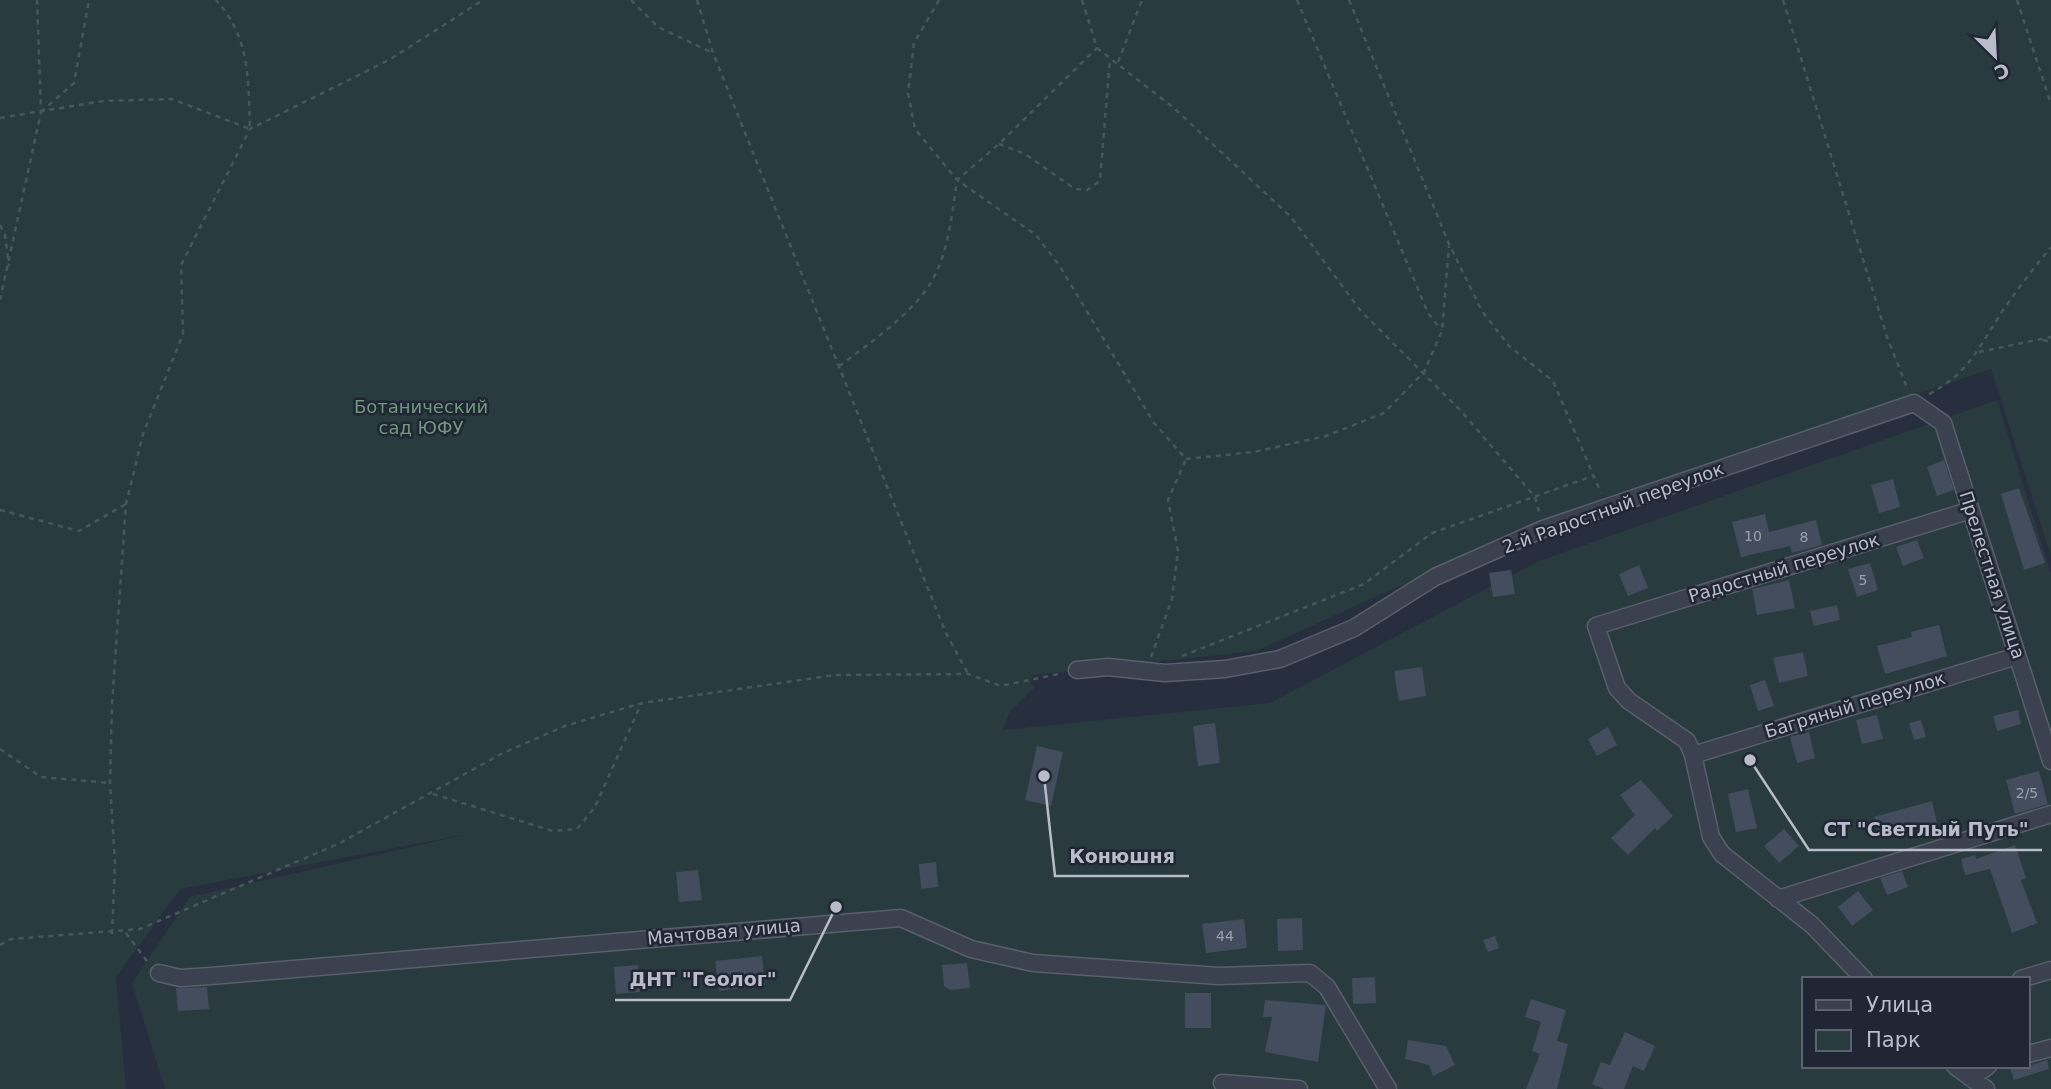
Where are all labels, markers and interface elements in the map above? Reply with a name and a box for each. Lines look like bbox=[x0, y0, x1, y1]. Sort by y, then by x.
north arrow bbox=[1960, 21, 2030, 91]
text: С bbox=[1991, 59, 2013, 84]
park label: Ботанический сад ЮФУ bbox=[354, 396, 488, 438]
street label: 2-й Радостный переулок bbox=[1499, 458, 1726, 557]
street label: Прелестная улица bbox=[1955, 488, 2030, 662]
street label: Радостный переулок bbox=[1686, 528, 1882, 607]
house number: 10 bbox=[1744, 528, 1762, 544]
house number: 8 bbox=[1800, 529, 1808, 545]
house number: 5 bbox=[1859, 572, 1867, 588]
street label: Багряный переулок bbox=[1762, 667, 1948, 742]
house number: 2/5 bbox=[2016, 785, 2038, 801]
callout: СТ "Светлый Путь" bbox=[1809, 810, 2042, 850]
text: СТ "Светлый Путь" bbox=[1823, 818, 2029, 840]
callout: Конюшня bbox=[1055, 836, 1189, 876]
text: Конюшня bbox=[1069, 845, 1175, 867]
street label: Мачтовая улица bbox=[646, 914, 802, 949]
house number: 44 bbox=[1216, 928, 1234, 944]
callout: ДНТ "Геолог" bbox=[615, 960, 790, 1000]
text: ДНТ "Геолог" bbox=[629, 968, 777, 990]
legend bbox=[1802, 977, 2030, 1068]
text: Улица bbox=[1866, 993, 1933, 1017]
text: Парк bbox=[1866, 1028, 1921, 1052]

